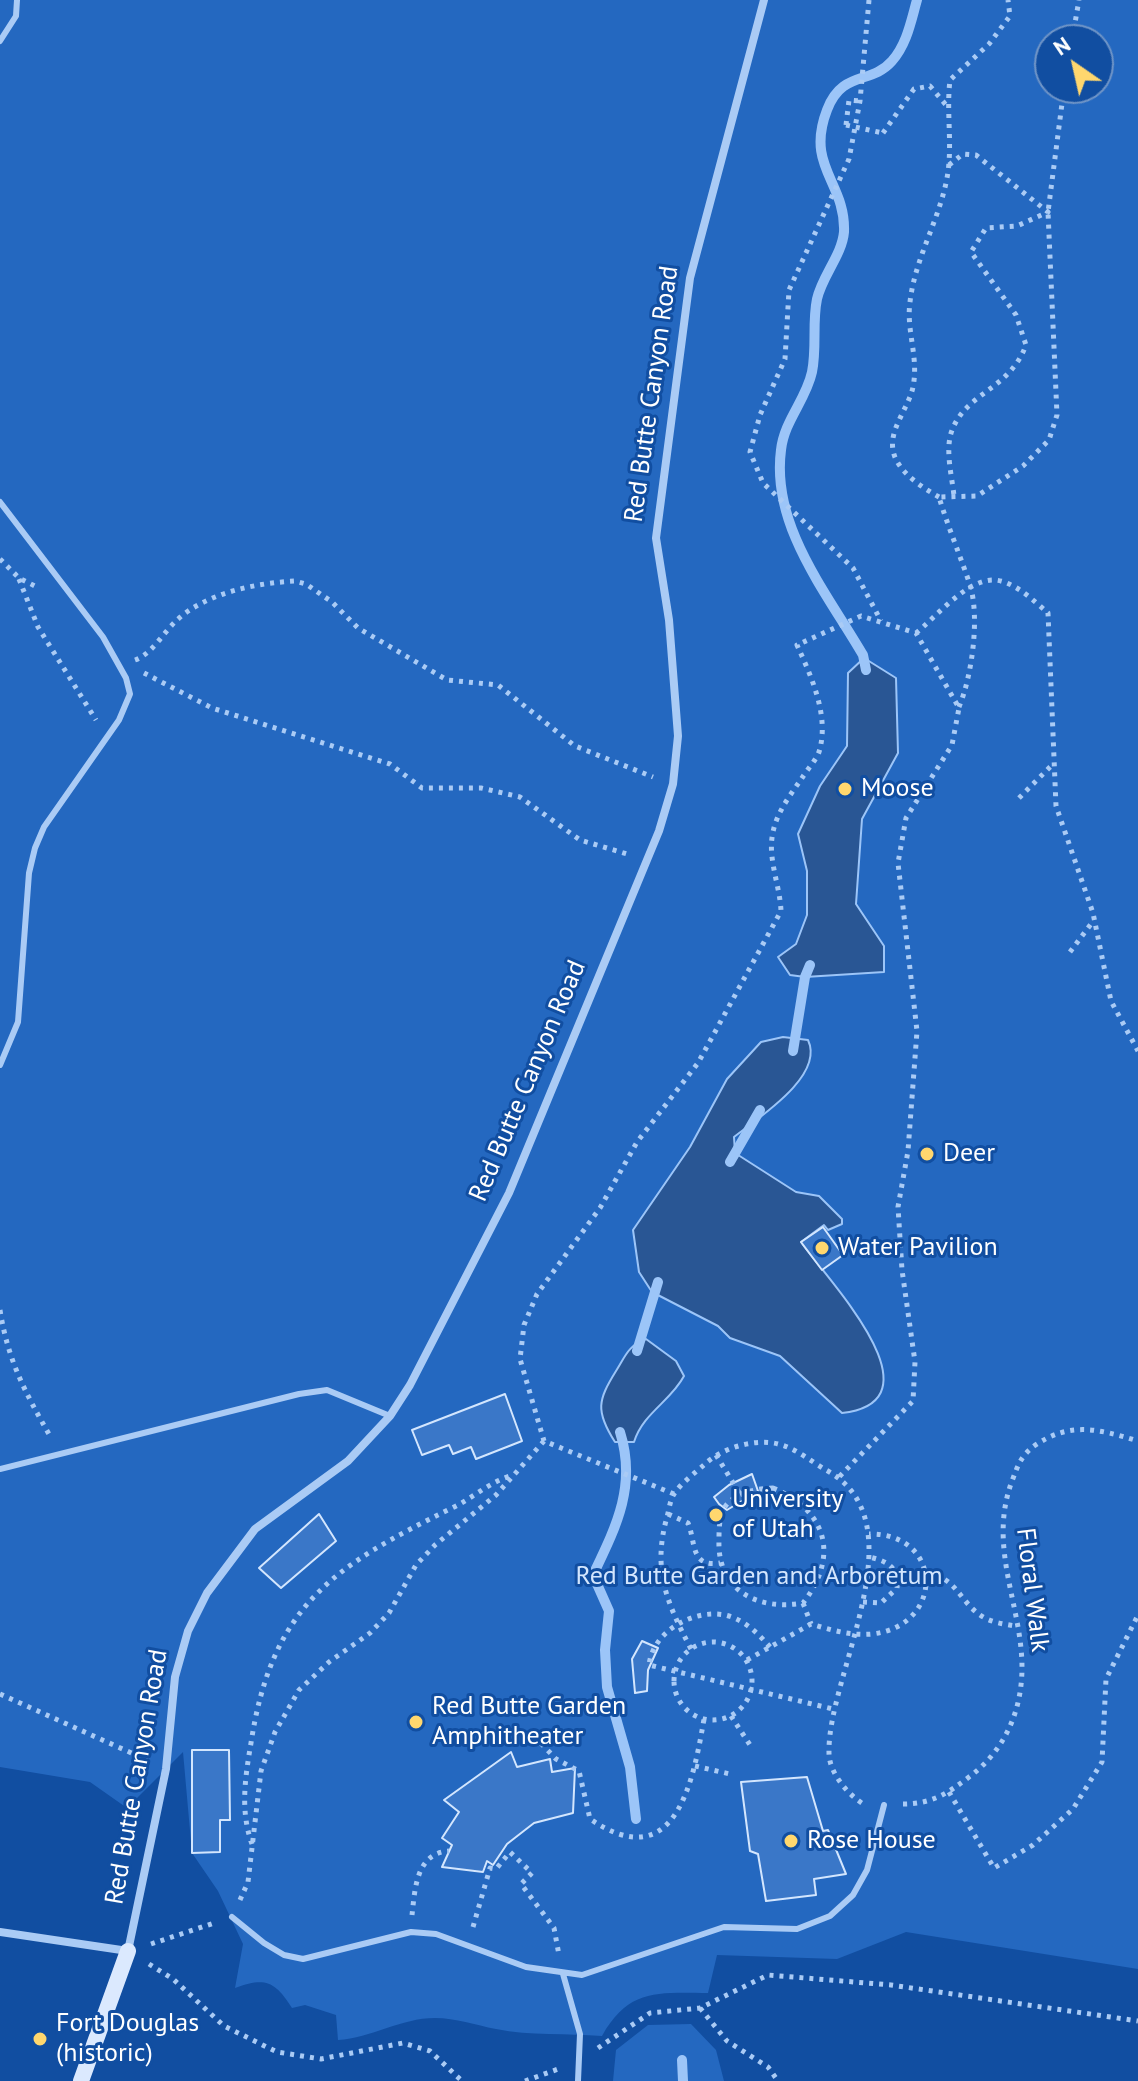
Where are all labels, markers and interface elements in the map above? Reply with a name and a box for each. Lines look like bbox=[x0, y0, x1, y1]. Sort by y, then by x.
north arrow bbox=[1034, 24, 1114, 104]
text: N bbox=[1048, 30, 1076, 61]
street label: Red Butte Canyon Road bbox=[619, 264, 685, 524]
place label: Moose bbox=[861, 773, 934, 805]
marker: Moose bbox=[836, 780, 854, 798]
street label: Red Butte Canyon Road bbox=[463, 956, 593, 1206]
place label: Deer bbox=[943, 1138, 995, 1170]
marker: Deer bbox=[918, 1145, 936, 1163]
place label: Water Pavilion bbox=[838, 1232, 998, 1264]
marker: Water Pavilion bbox=[813, 1239, 831, 1257]
place label: University of Utah bbox=[732, 1484, 843, 1546]
marker: University of Utah bbox=[707, 1506, 725, 1524]
street label: Floral Walk bbox=[1009, 1526, 1055, 1654]
park label: Red Butte Garden and Arboretum bbox=[575, 1561, 943, 1593]
street label: Red Butte Canyon Road bbox=[99, 1647, 175, 1907]
place label: Red Butte Garden Amphitheater bbox=[432, 1691, 626, 1752]
marker: Red Butte Garden Amphitheater bbox=[407, 1713, 425, 1731]
place label: Rose House bbox=[807, 1825, 936, 1857]
marker: Rose House bbox=[782, 1832, 800, 1850]
place label: Fort Douglas (historic) bbox=[56, 2008, 199, 2070]
marker: Fort Douglas (historic) bbox=[31, 2030, 49, 2048]

